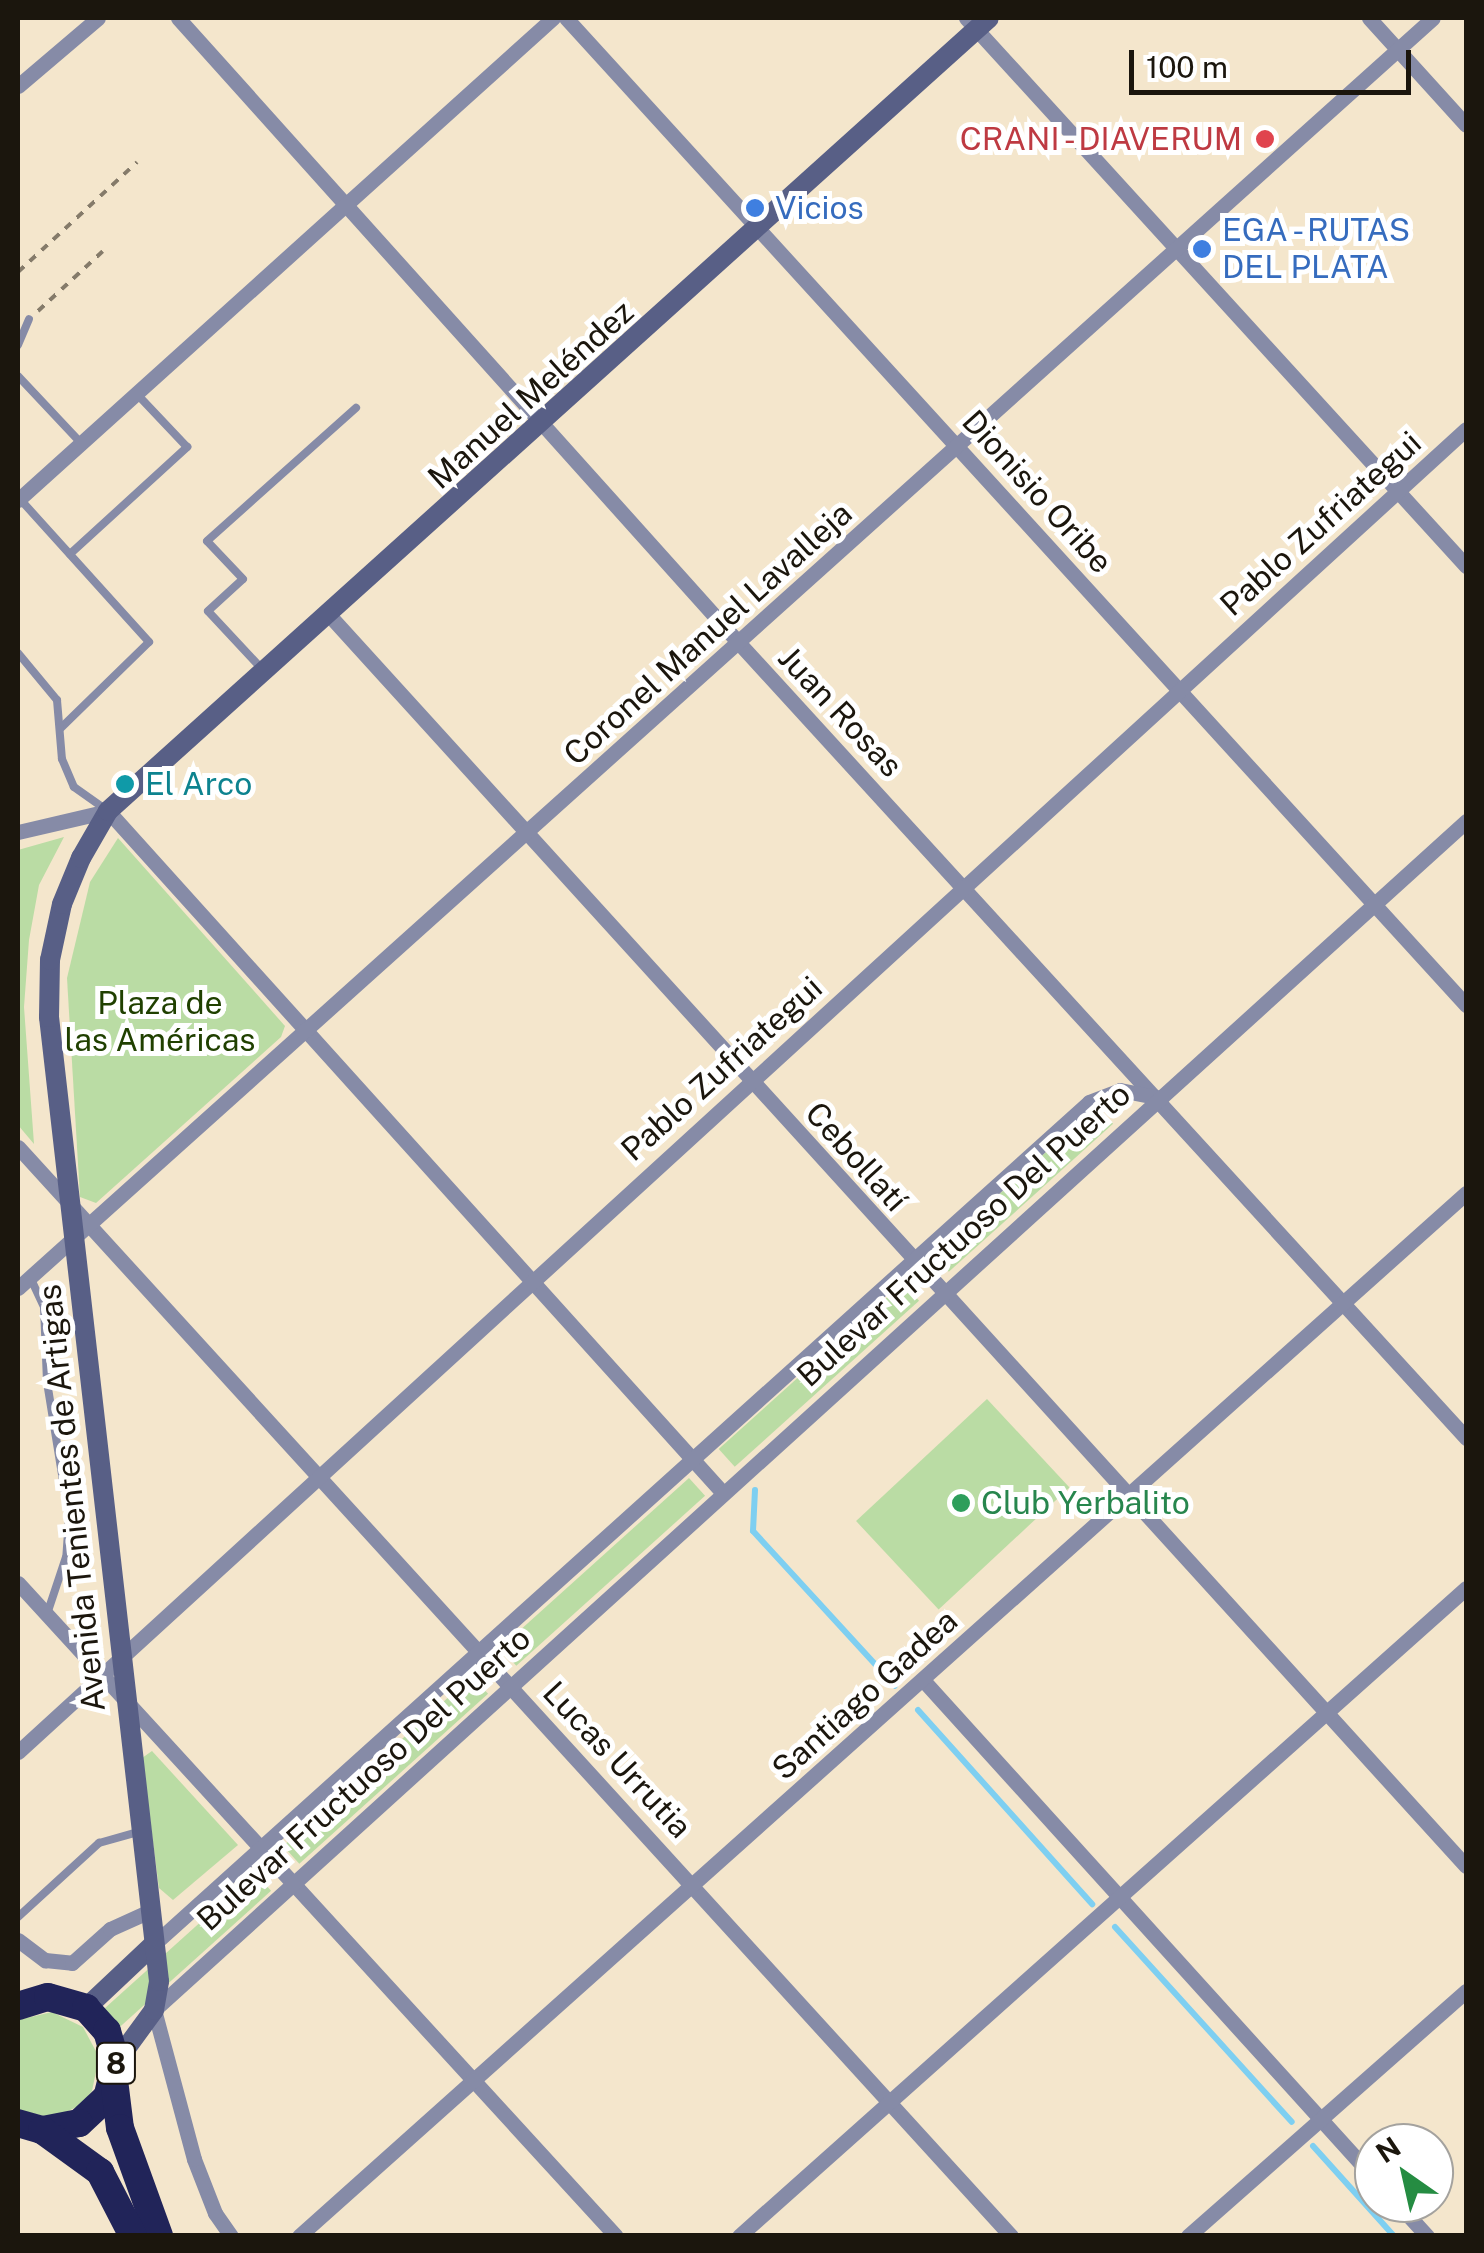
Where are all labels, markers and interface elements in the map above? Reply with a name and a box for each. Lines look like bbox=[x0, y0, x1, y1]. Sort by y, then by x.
scale bar bbox=[1134, 30, 1416, 92]
text: 100 m bbox=[1146, 49, 1228, 85]
place label: CRANI - DIAVERUM bbox=[951, 120, 1242, 158]
marker: CRANI - DIAVERUM bbox=[1252, 126, 1278, 152]
place label: Vicios bbox=[775, 189, 864, 227]
marker: Vicios bbox=[744, 197, 766, 219]
place label: EGA - RUTAS DEL PLATA bbox=[1222, 212, 1419, 287]
marker: EGA - RUTAS DEL PLATA bbox=[1191, 238, 1213, 260]
street label: Manuel Meléndez bbox=[421, 293, 641, 497]
street label: Dionisio Oribe bbox=[954, 403, 1120, 581]
street label: Pablo Zufriategui bbox=[1213, 424, 1429, 624]
street label: Coronel Manuel Lavalleja bbox=[556, 495, 860, 773]
street label: Juan Rosas bbox=[770, 639, 910, 785]
place label: El Arco bbox=[145, 765, 252, 803]
marker: El Arco bbox=[114, 773, 136, 795]
street label: Pablo Zufriategui bbox=[614, 969, 830, 1169]
park label: Plaza de las Américas bbox=[65, 985, 255, 1060]
street label: Bulevar Fructuoso Del Puerto bbox=[789, 1075, 1139, 1395]
street label: Cebollatí bbox=[797, 1095, 915, 1219]
street label: Avenida Tenientes de Artigas bbox=[30, 1282, 114, 1714]
place label: Club Yerbalito bbox=[981, 1484, 1190, 1522]
marker: Club Yerbalito bbox=[950, 1492, 972, 1514]
street label: Santiago Gadea bbox=[764, 1602, 966, 1788]
street label: Bulevar Fructuoso Del Puerto bbox=[189, 1619, 539, 1939]
street label: Lucas Urrutia bbox=[535, 1674, 699, 1846]
road number: 8 bbox=[94, 2038, 138, 2088]
north arrow bbox=[1354, 2123, 1454, 2223]
text: N bbox=[1370, 2130, 1406, 2169]

